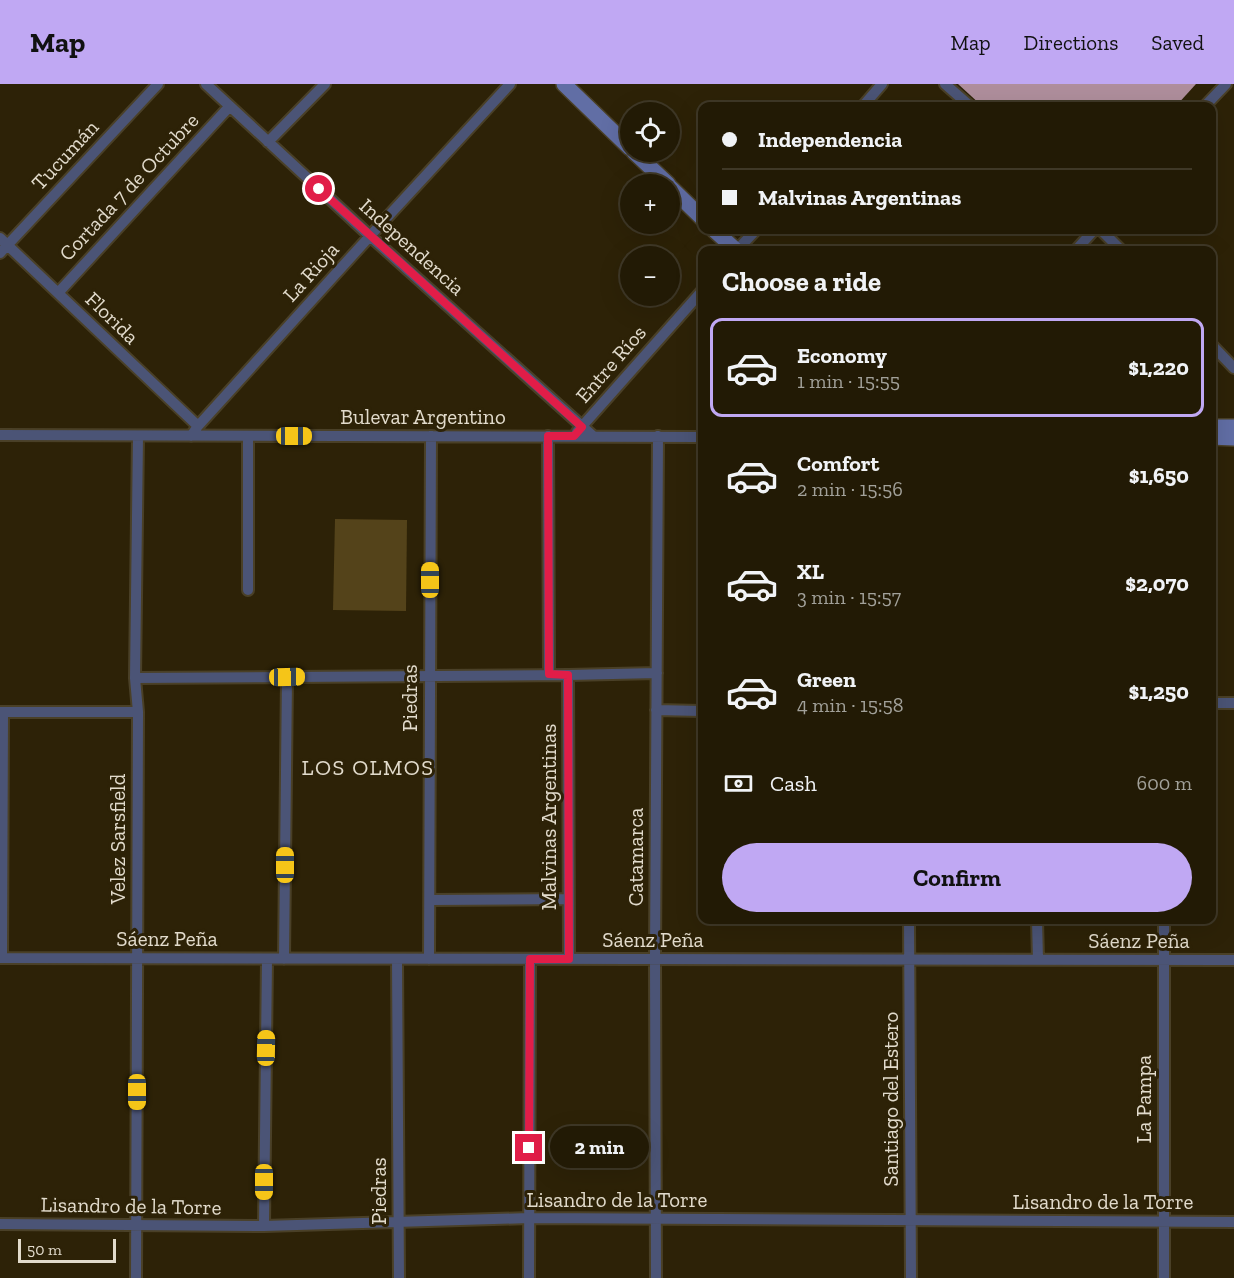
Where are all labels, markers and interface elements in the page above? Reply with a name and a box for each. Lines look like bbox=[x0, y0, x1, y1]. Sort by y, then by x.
text: Map bbox=[30, 26, 85, 59]
text: Map bbox=[951, 30, 991, 55]
text: Directions bbox=[1024, 30, 1118, 55]
text: Saved bbox=[1151, 30, 1204, 55]
map controls bbox=[620, 102, 680, 306]
button: locate bbox=[620, 102, 680, 162]
street label: Cortada 7 de Octubre bbox=[54, 108, 204, 266]
street label: Tucumán bbox=[26, 114, 103, 195]
text: Independencia bbox=[758, 126, 902, 153]
button: + bbox=[620, 174, 680, 234]
route start bbox=[305, 175, 332, 202]
text: Malvinas Argentinas bbox=[758, 184, 961, 211]
street label: Independencia bbox=[355, 193, 470, 300]
street label: La Rioja bbox=[277, 237, 345, 307]
button: − bbox=[620, 246, 680, 306]
text: Choose a ride bbox=[722, 266, 881, 298]
street label: Florida bbox=[80, 286, 144, 349]
street label: Entre Ríos bbox=[570, 320, 651, 408]
icon: car bbox=[725, 341, 779, 395]
text: Economy bbox=[797, 342, 887, 369]
text: $1,220 bbox=[1128, 354, 1189, 381]
text: 1 min · 15:55 bbox=[797, 369, 900, 393]
street label: Bulevar Argentino bbox=[340, 404, 506, 429]
car bbox=[276, 427, 312, 445]
icon: car bbox=[725, 449, 779, 503]
text: Comfort bbox=[797, 450, 879, 477]
text: $1,650 bbox=[1129, 462, 1189, 489]
text: 2 min · 15:56 bbox=[797, 477, 903, 501]
icon: car bbox=[725, 557, 779, 611]
text: XL bbox=[797, 558, 824, 585]
car bbox=[421, 562, 439, 598]
text: $2,070 bbox=[1125, 570, 1189, 597]
text: 3 min · 15:57 bbox=[797, 585, 901, 609]
street label: Piedras bbox=[397, 664, 422, 732]
icon: car bbox=[725, 665, 779, 719]
text: Green bbox=[797, 666, 856, 693]
car bbox=[269, 668, 305, 686]
text: $1,250 bbox=[1128, 678, 1189, 705]
text: 4 min · 15:58 bbox=[797, 693, 904, 717]
street label: Malvinas Argentinas bbox=[536, 724, 561, 910]
district label: LOS OLMOS bbox=[302, 754, 434, 781]
icon: cash bbox=[722, 767, 755, 800]
text: Cash bbox=[770, 770, 817, 797]
text: 600 m bbox=[1137, 771, 1192, 795]
street label: Velez Sarsfield bbox=[105, 773, 130, 905]
street label: Catamarca bbox=[623, 808, 648, 906]
button: Confirm bbox=[722, 843, 1192, 912]
car bbox=[276, 847, 294, 883]
street label: Sáenz Peña bbox=[116, 926, 218, 951]
street label: Sáenz Peña bbox=[602, 927, 704, 952]
street label: Sáenz Peña bbox=[1088, 928, 1190, 953]
street label: Santiago del Estero bbox=[878, 1012, 903, 1186]
car bbox=[257, 1030, 275, 1066]
street label: La Pampa bbox=[1131, 1055, 1156, 1143]
car bbox=[128, 1074, 146, 1110]
callout: 2 min bbox=[550, 1127, 649, 1169]
route end bbox=[515, 1134, 542, 1161]
text: 2 min bbox=[575, 1135, 624, 1159]
street label: Piedras bbox=[366, 1157, 391, 1225]
car bbox=[255, 1164, 273, 1200]
street label: Lisandro de la Torre bbox=[527, 1187, 708, 1212]
street label: Lisandro de la Torre bbox=[1013, 1189, 1194, 1214]
street label: Lisandro de la Torre bbox=[40, 1191, 222, 1220]
scale bar bbox=[18, 1236, 116, 1264]
text: 50 m bbox=[27, 1240, 62, 1259]

